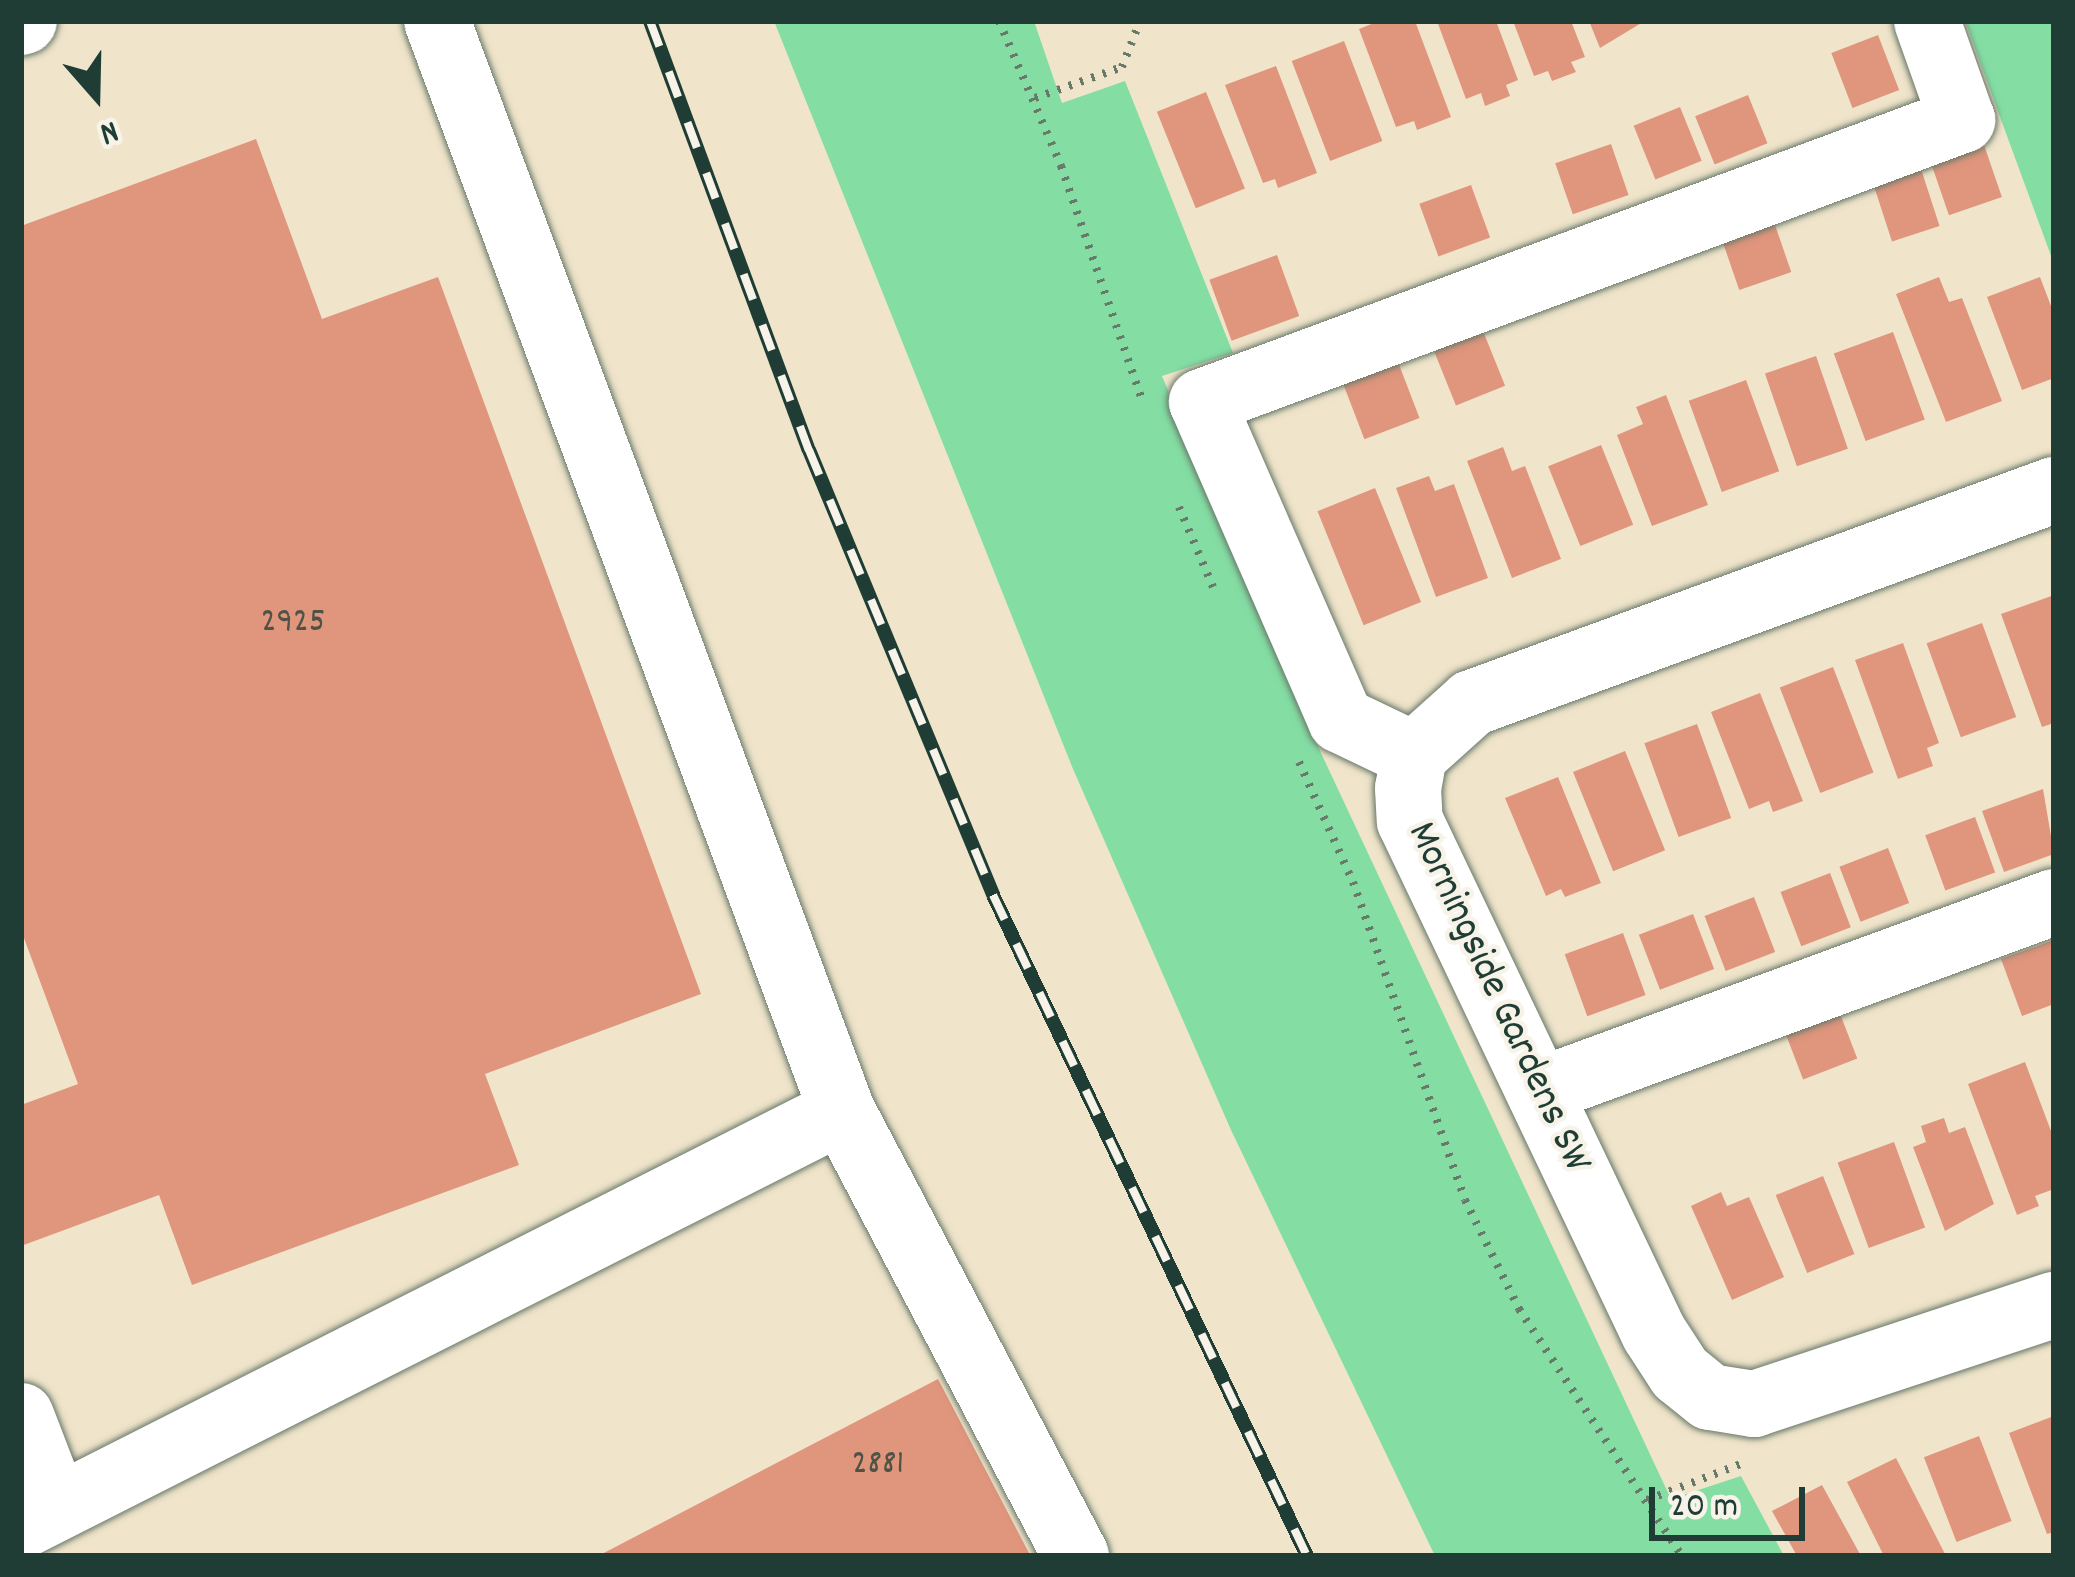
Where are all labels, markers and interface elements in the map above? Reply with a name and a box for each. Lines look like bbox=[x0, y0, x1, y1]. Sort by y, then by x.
north arrow bbox=[36, 36, 156, 156]
text: N bbox=[93, 105, 124, 155]
house number: 2925 bbox=[261, 602, 325, 646]
street label: Morningside Gardens SW bbox=[1394, 815, 1600, 1181]
house number: 2881 bbox=[852, 1444, 904, 1488]
scale bar bbox=[1655, 1463, 1811, 1537]
text: 20 m bbox=[1670, 1482, 1738, 1534]

